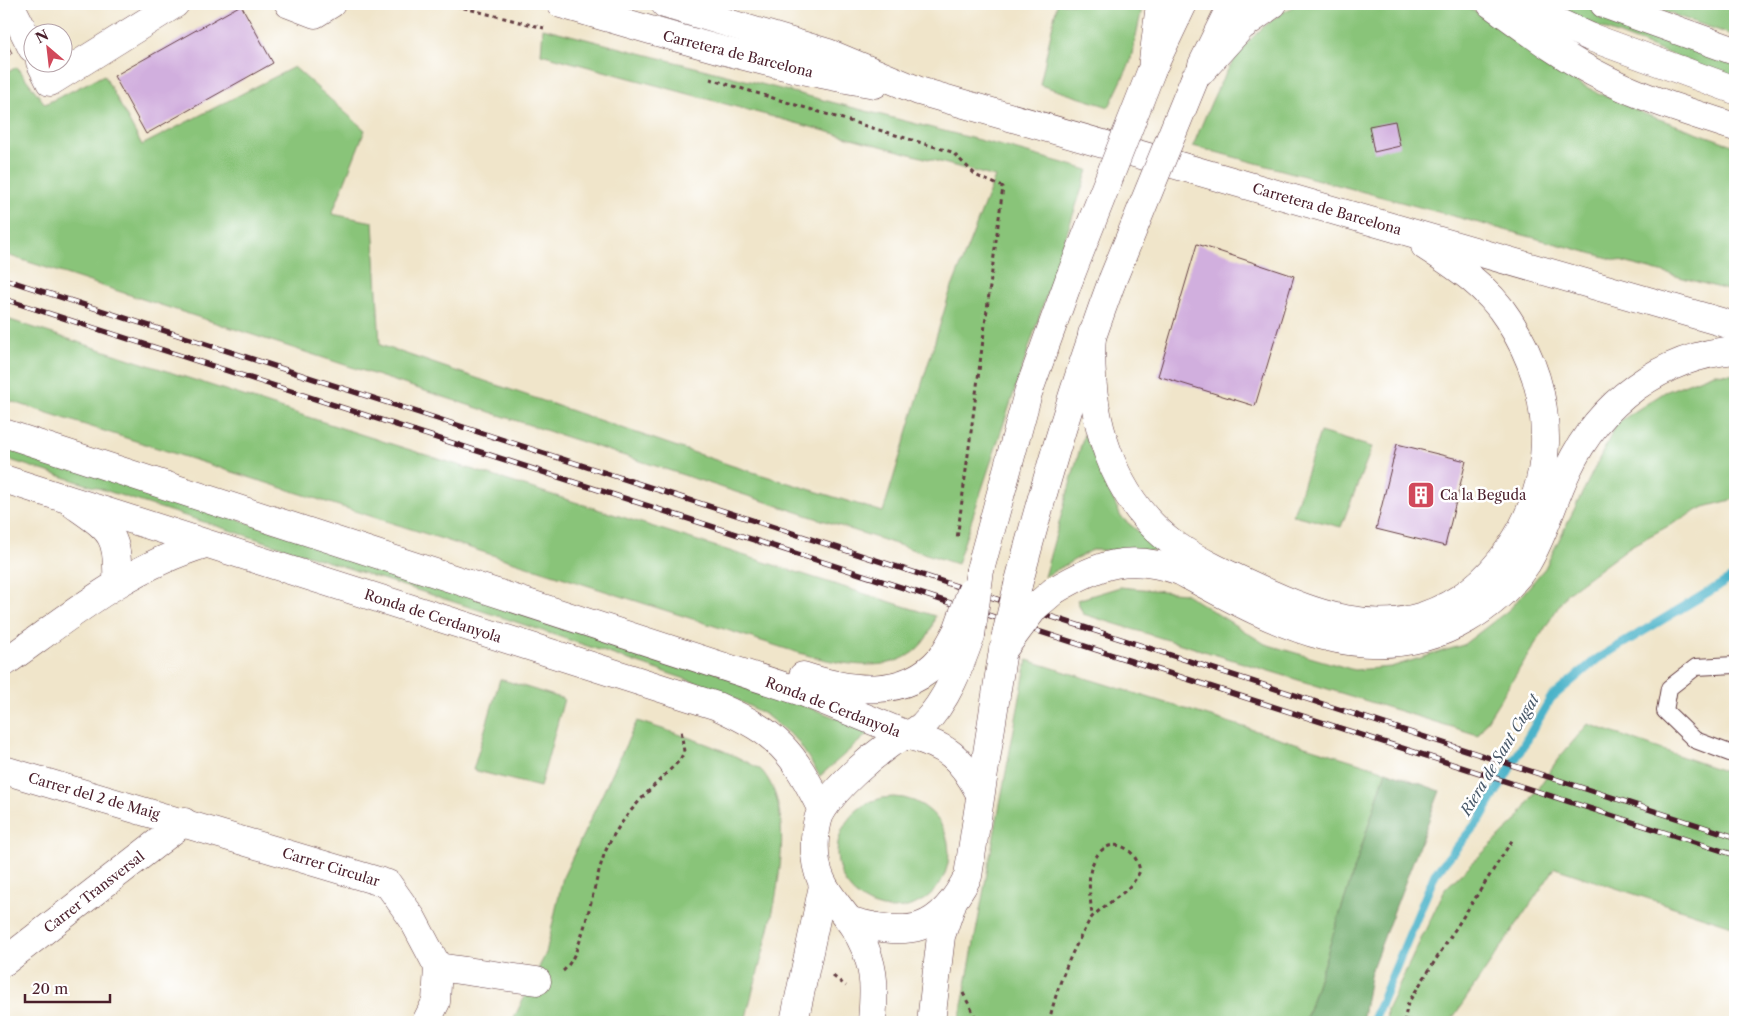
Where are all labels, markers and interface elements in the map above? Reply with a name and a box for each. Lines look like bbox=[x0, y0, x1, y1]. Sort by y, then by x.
north arrow bbox=[22, 22, 72, 72]
text: N bbox=[32, 26, 51, 47]
street label: Carretera de Barcelona bbox=[661, 27, 816, 82]
street label: Carretera de Barcelona bbox=[1250, 179, 1404, 239]
building icon: Ca la Beguda bbox=[1406, 480, 1436, 510]
place label: Ca la Beguda bbox=[1440, 486, 1527, 504]
street label: Ronda de Cerdanyola bbox=[362, 585, 504, 647]
street label: Ronda de Cerdanyola bbox=[763, 673, 904, 741]
water label: Riera de Sant Cugat bbox=[1455, 690, 1544, 820]
street label: Carrer del 2 de Maig bbox=[26, 769, 163, 824]
street label: Carrer Circular bbox=[280, 844, 382, 890]
street label: Carrer Transversal bbox=[40, 847, 148, 937]
scale bar bbox=[25, 971, 110, 1003]
text: 20 m bbox=[32, 979, 68, 998]

